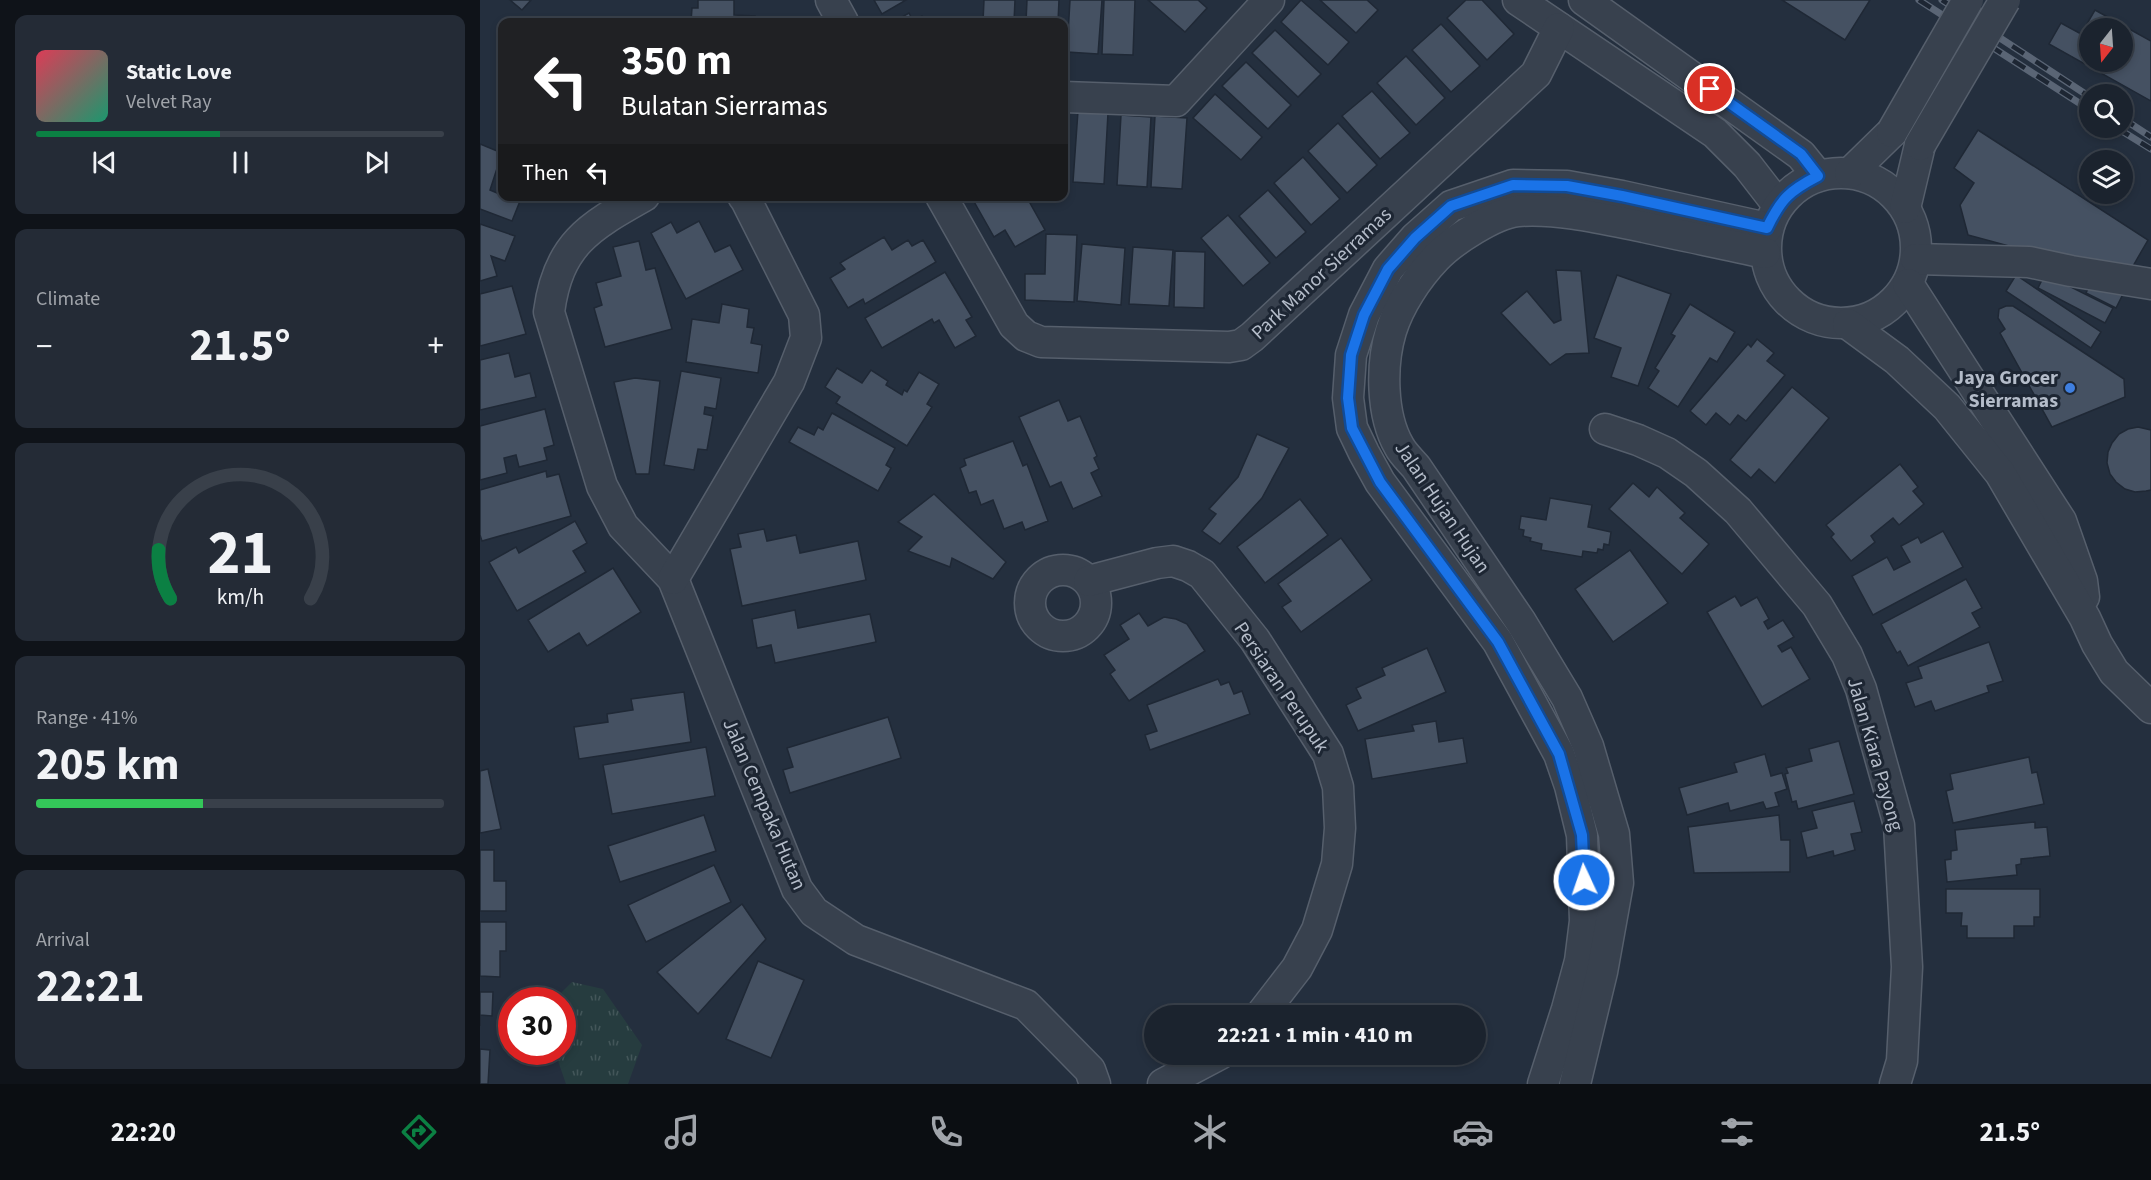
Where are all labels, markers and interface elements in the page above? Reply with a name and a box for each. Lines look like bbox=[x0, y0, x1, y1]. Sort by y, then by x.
north arrow bbox=[2079, 18, 2133, 72]
map controls bbox=[2079, 18, 2133, 204]
text: 350 m bbox=[621, 31, 732, 91]
icon: left bbox=[522, 42, 600, 120]
text: Static Love bbox=[126, 56, 232, 88]
pin bbox=[1684, 63, 1735, 114]
icon: arrive bbox=[1693, 72, 1726, 105]
button: search bbox=[2079, 84, 2133, 138]
text: Bulatan Sierramas bbox=[621, 87, 827, 126]
text: Velvet Ray bbox=[126, 88, 212, 116]
icon: previous bbox=[88, 146, 121, 179]
icon: pause bbox=[224, 146, 257, 179]
icon: next bbox=[360, 146, 393, 179]
button: layers bbox=[2079, 150, 2133, 204]
icon: left bbox=[581, 156, 614, 189]
text: Then bbox=[522, 157, 569, 189]
street label: Park Manor Sierramas bbox=[1245, 201, 1398, 346]
text: Climate bbox=[36, 285, 100, 313]
text: 21.5° bbox=[189, 314, 291, 378]
text: − bbox=[36, 323, 52, 370]
text: + bbox=[428, 323, 444, 370]
place label: Jaya Grocer Sierramas bbox=[1954, 364, 2058, 415]
marker: Jaya Grocer Sierramas bbox=[2063, 381, 2077, 395]
street label: Jalan Hujan Hujan bbox=[1388, 436, 1497, 579]
text: 21 bbox=[207, 509, 273, 598]
text: km/h bbox=[216, 582, 264, 613]
street label: Persiaran Perupuk bbox=[1227, 616, 1336, 759]
street label: Jalan Kiara Payong bbox=[1840, 674, 1910, 834]
text: Range · 41% bbox=[36, 704, 137, 732]
street label: Jalan Cempaka Hutan bbox=[715, 714, 813, 894]
text: 205 km bbox=[36, 733, 180, 797]
position arrow bbox=[1552, 848, 1616, 912]
text: Arrival bbox=[36, 926, 90, 954]
text: 22:21 bbox=[36, 955, 145, 1019]
speed limit sign: 30 bbox=[498, 987, 576, 1065]
text: 22:21 · 1 min · 410 m bbox=[1217, 1019, 1413, 1051]
icon: directions bbox=[398, 1111, 440, 1153]
icon: music bbox=[661, 1111, 703, 1153]
icon: phone bbox=[925, 1111, 967, 1153]
icon: climate bbox=[1189, 1111, 1231, 1153]
icon: car bbox=[1452, 1111, 1494, 1153]
icon: filters bbox=[1716, 1111, 1758, 1153]
text: 22:20 bbox=[111, 1113, 176, 1152]
text: 21.5° bbox=[1979, 1113, 2040, 1152]

